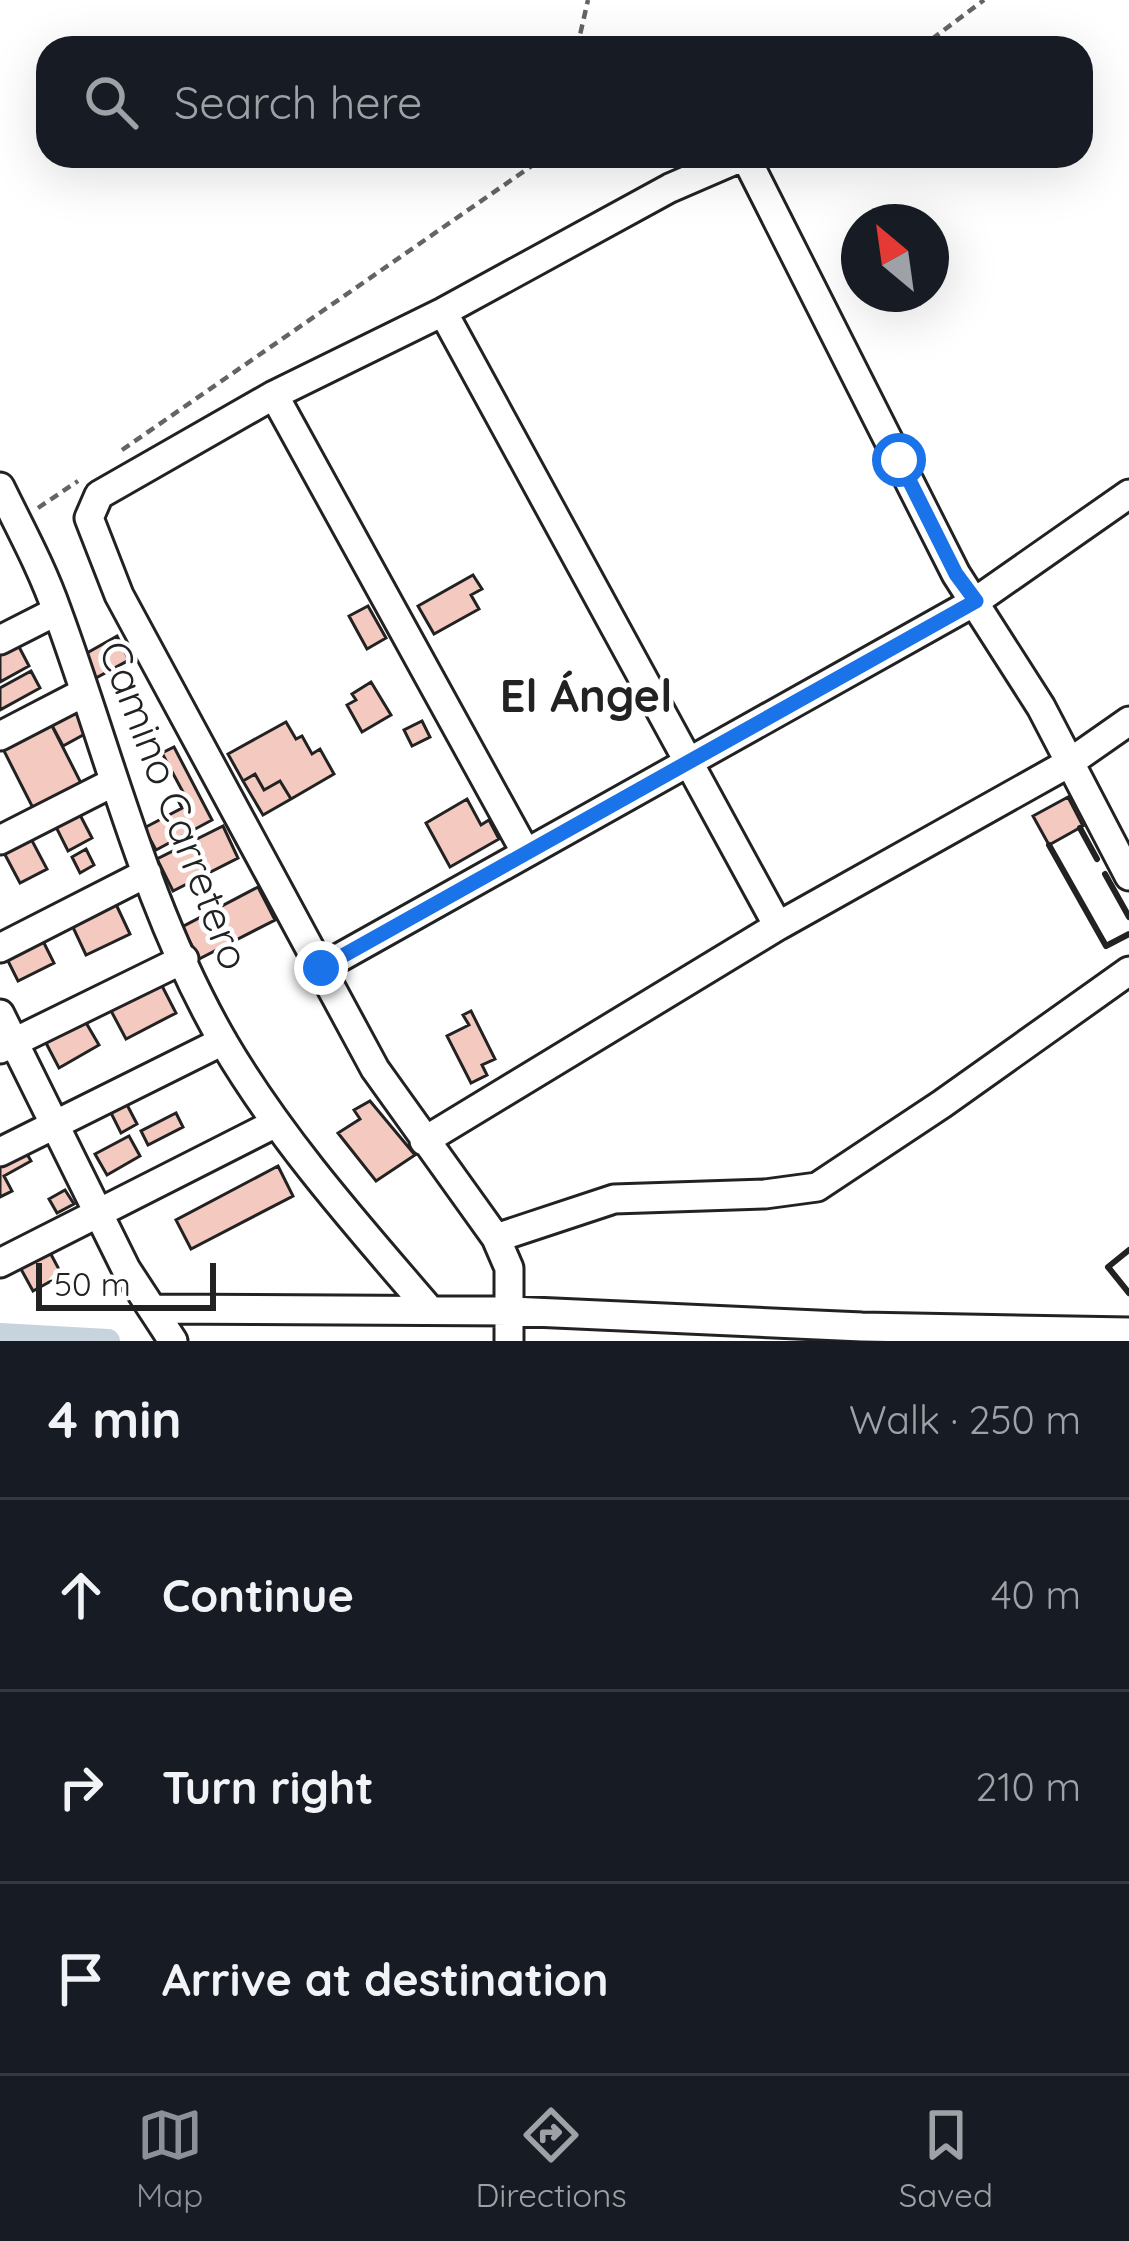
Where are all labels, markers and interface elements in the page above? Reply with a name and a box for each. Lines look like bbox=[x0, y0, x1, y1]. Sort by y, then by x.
search box bbox=[36, 36, 1093, 168]
icon: search bbox=[78, 69, 144, 135]
text: Search here bbox=[174, 74, 422, 130]
north arrow bbox=[841, 204, 949, 312]
route start bbox=[872, 433, 926, 487]
street label: Camino Carretero bbox=[88, 633, 262, 977]
district label: El Ángel bbox=[500, 667, 672, 723]
route end bbox=[294, 941, 348, 995]
scale bar bbox=[36, 1257, 216, 1310]
text: 50 m bbox=[54, 1263, 131, 1304]
text: 4 min bbox=[48, 1387, 182, 1451]
text: Walk · 250 m bbox=[849, 1395, 1081, 1444]
icon: ahead bbox=[48, 1562, 114, 1628]
text: Continue bbox=[162, 1567, 354, 1623]
text: 40 m bbox=[991, 1570, 1081, 1619]
icon: right bbox=[48, 1754, 114, 1820]
text: Turn right bbox=[162, 1759, 374, 1815]
text: 210 m bbox=[976, 1762, 1081, 1811]
icon: arrive bbox=[48, 1946, 114, 2012]
text: Arrive at destination bbox=[162, 1951, 608, 2007]
tab: Map bbox=[136, 2102, 203, 2215]
tab: Directions bbox=[475, 2102, 627, 2215]
tab: Saved bbox=[899, 2102, 993, 2215]

